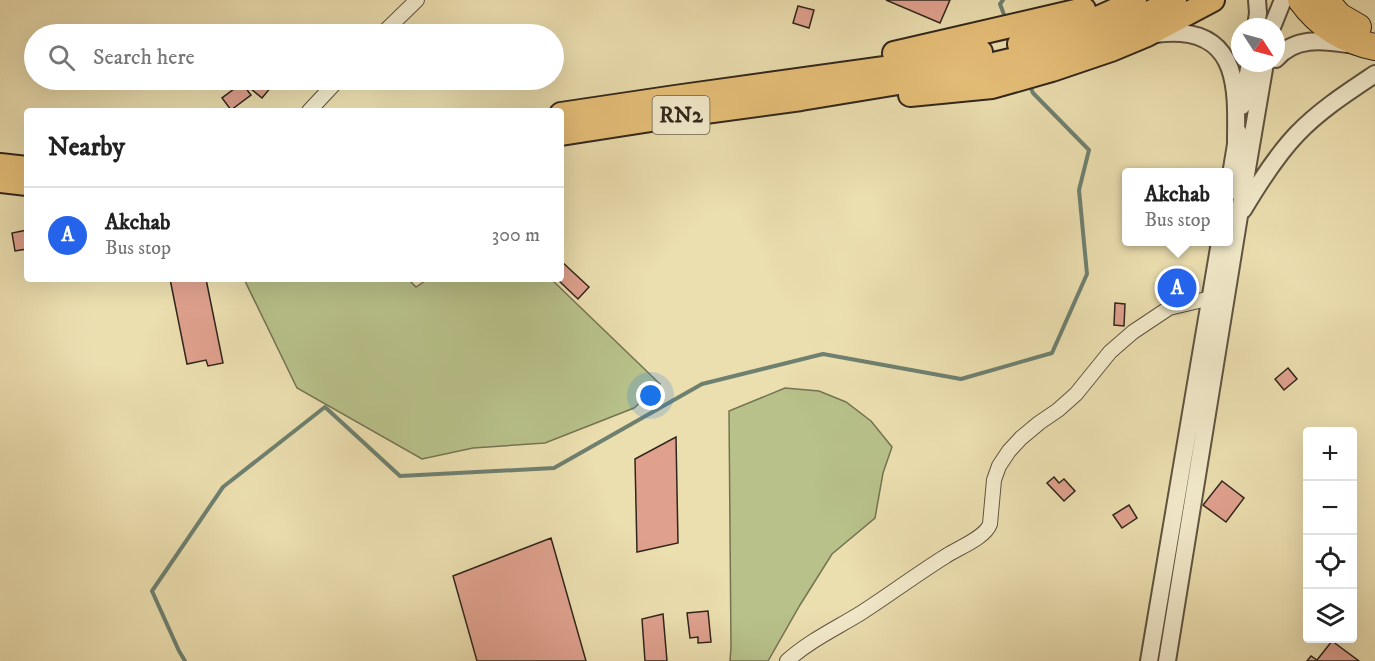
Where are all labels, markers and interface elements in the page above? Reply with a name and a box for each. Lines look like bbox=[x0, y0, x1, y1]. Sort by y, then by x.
north arrow bbox=[1231, 18, 1285, 72]
search box bbox=[24, 24, 564, 90]
icon: search bbox=[45, 41, 78, 74]
text: Search here bbox=[93, 44, 195, 71]
road number: RN2 bbox=[652, 96, 710, 134]
text: Nearby bbox=[48, 131, 125, 164]
popup bbox=[1122, 168, 1233, 246]
text: Akchab bbox=[1144, 181, 1210, 208]
text: Bus stop bbox=[1144, 208, 1211, 233]
text: Akchab bbox=[105, 209, 170, 236]
text: A bbox=[61, 223, 74, 248]
text: 300 m bbox=[492, 223, 540, 248]
text: Bus stop bbox=[105, 236, 171, 261]
pin: A bbox=[1158, 266, 1196, 310]
your location bbox=[636, 381, 665, 410]
map controls bbox=[1303, 427, 1357, 643]
button: + bbox=[1303, 427, 1357, 481]
button: − bbox=[1303, 481, 1357, 535]
button: locate bbox=[1303, 535, 1357, 589]
button: layers bbox=[1303, 589, 1357, 643]

